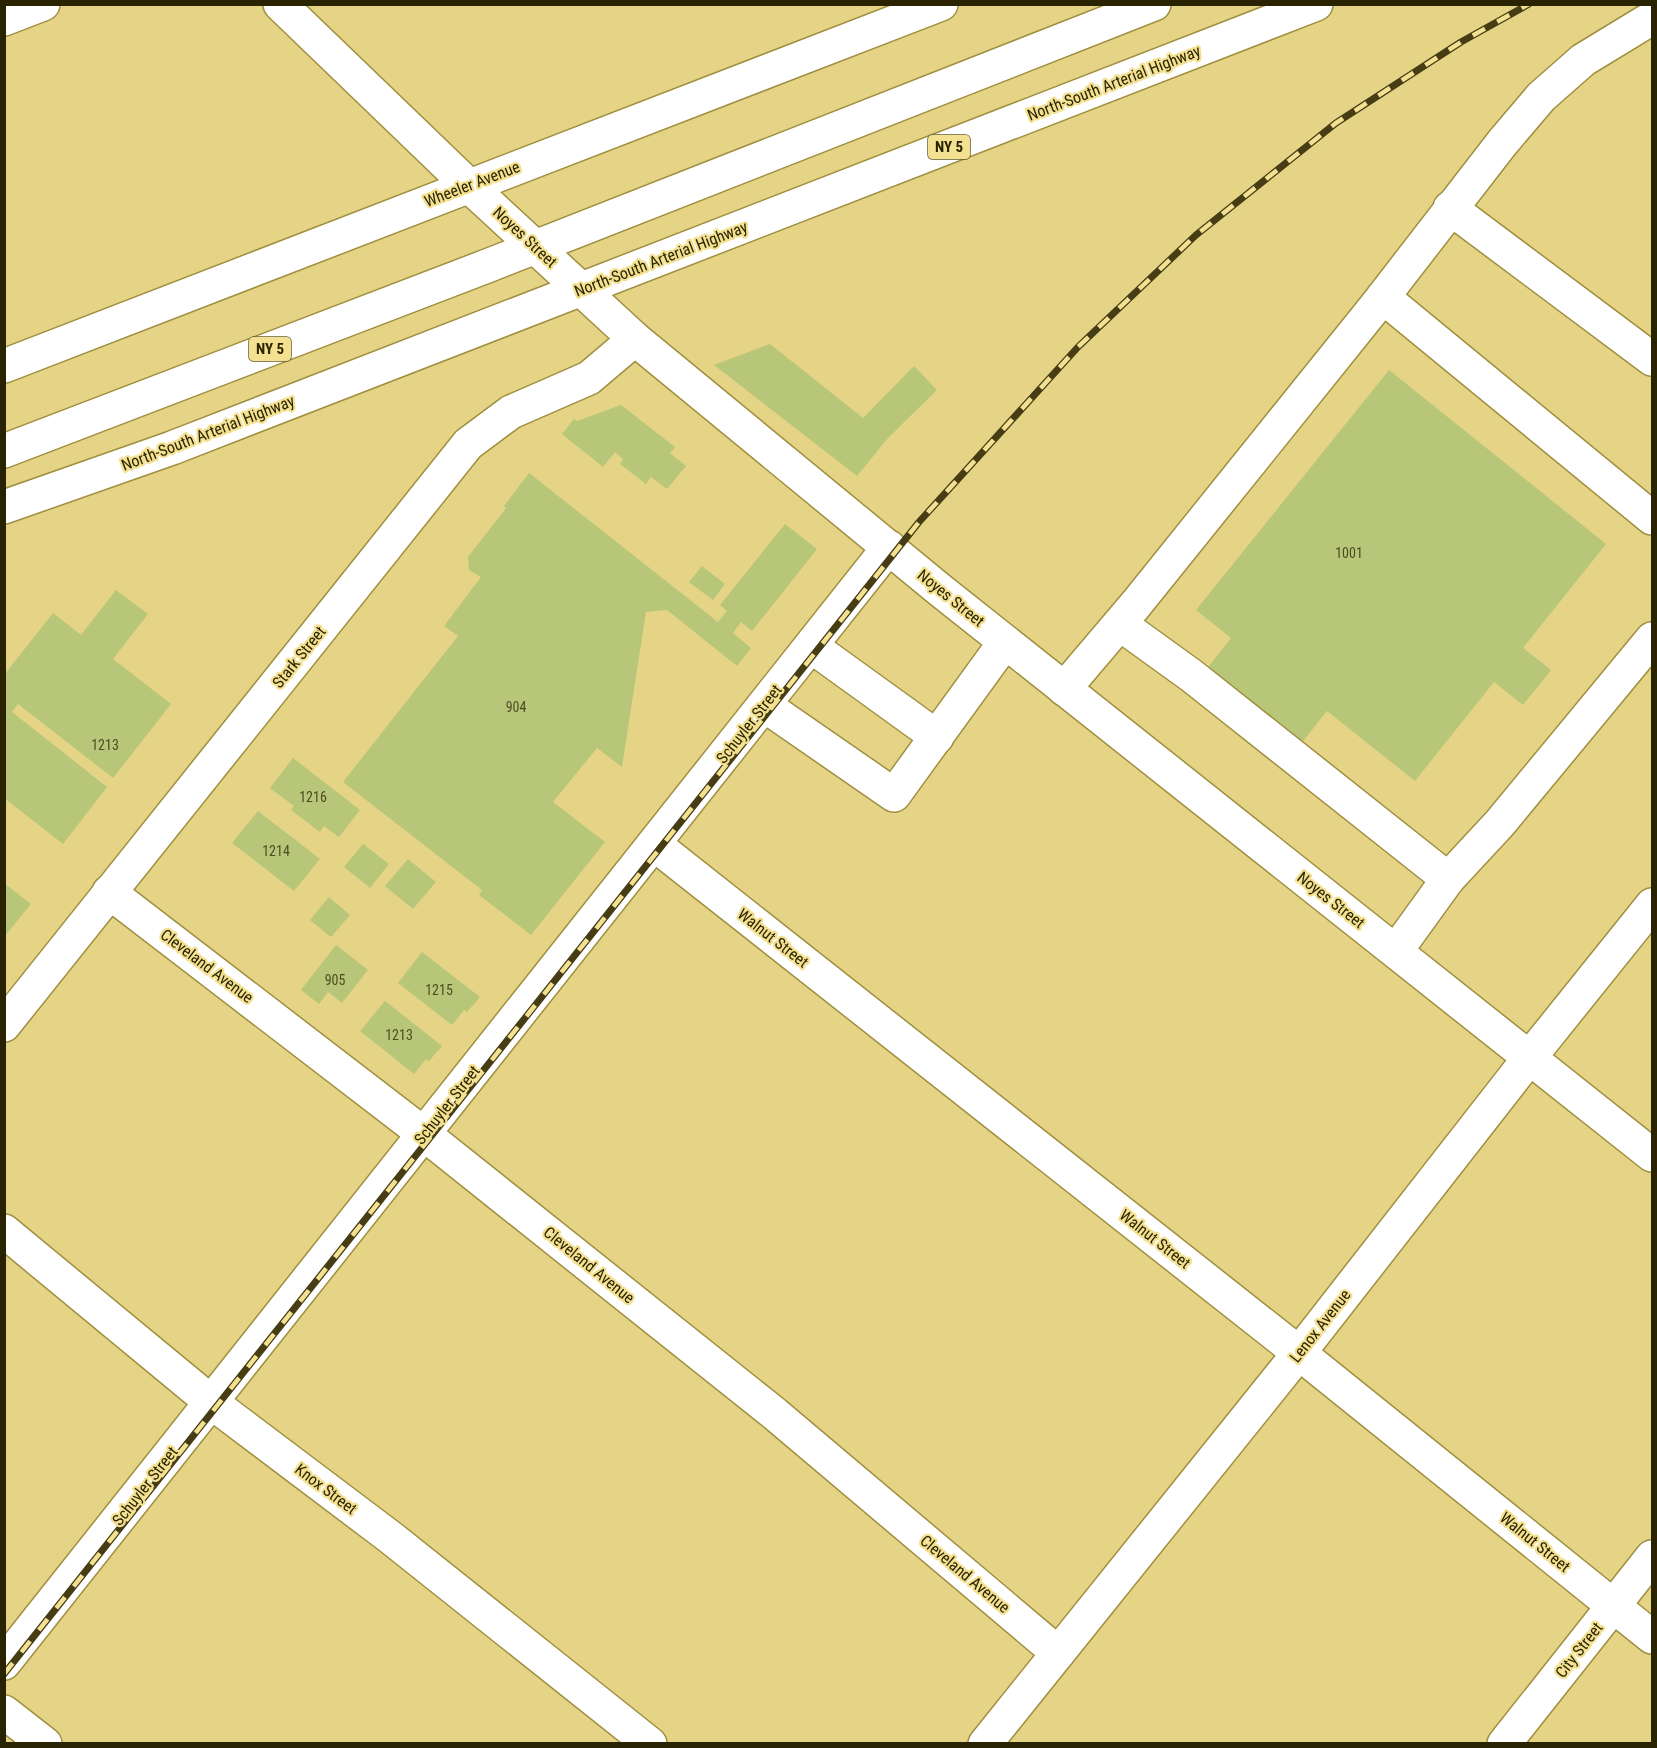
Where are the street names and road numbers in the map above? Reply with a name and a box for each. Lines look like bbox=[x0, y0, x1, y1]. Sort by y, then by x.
street label: North-South Arterial Highway bbox=[1025, 41, 1204, 125]
road number: NY 5 bbox=[928, 135, 970, 159]
street label: Wheeler Avenue bbox=[422, 157, 522, 211]
street label: Noyes Street bbox=[489, 203, 561, 272]
street label: North-South Arterial Highway bbox=[572, 217, 751, 301]
road number: NY 5 bbox=[249, 337, 291, 361]
street label: North-South Arterial Highway bbox=[119, 391, 298, 475]
street label: Noyes Street bbox=[914, 565, 988, 631]
street label: Stark Street bbox=[268, 622, 330, 692]
street label: Schuyler Street bbox=[712, 681, 786, 767]
street label: Noyes Street bbox=[1293, 868, 1369, 932]
street label: Walnut Street bbox=[734, 904, 812, 972]
street label: Cleveland Avenue bbox=[157, 925, 257, 1007]
street label: Schuyler Street bbox=[410, 1062, 484, 1148]
street label: Walnut Street bbox=[1116, 1205, 1194, 1273]
street label: Cleveland Avenue bbox=[540, 1223, 638, 1307]
street label: Lenox Avenue bbox=[1286, 1286, 1354, 1366]
street label: Schuyler Street bbox=[108, 1443, 182, 1529]
street label: Knox Street bbox=[291, 1460, 361, 1519]
street label: Walnut Street bbox=[1496, 1508, 1574, 1576]
street label: Cleveland Avenue bbox=[916, 1531, 1014, 1617]
street label: City Street bbox=[1551, 1618, 1607, 1682]

